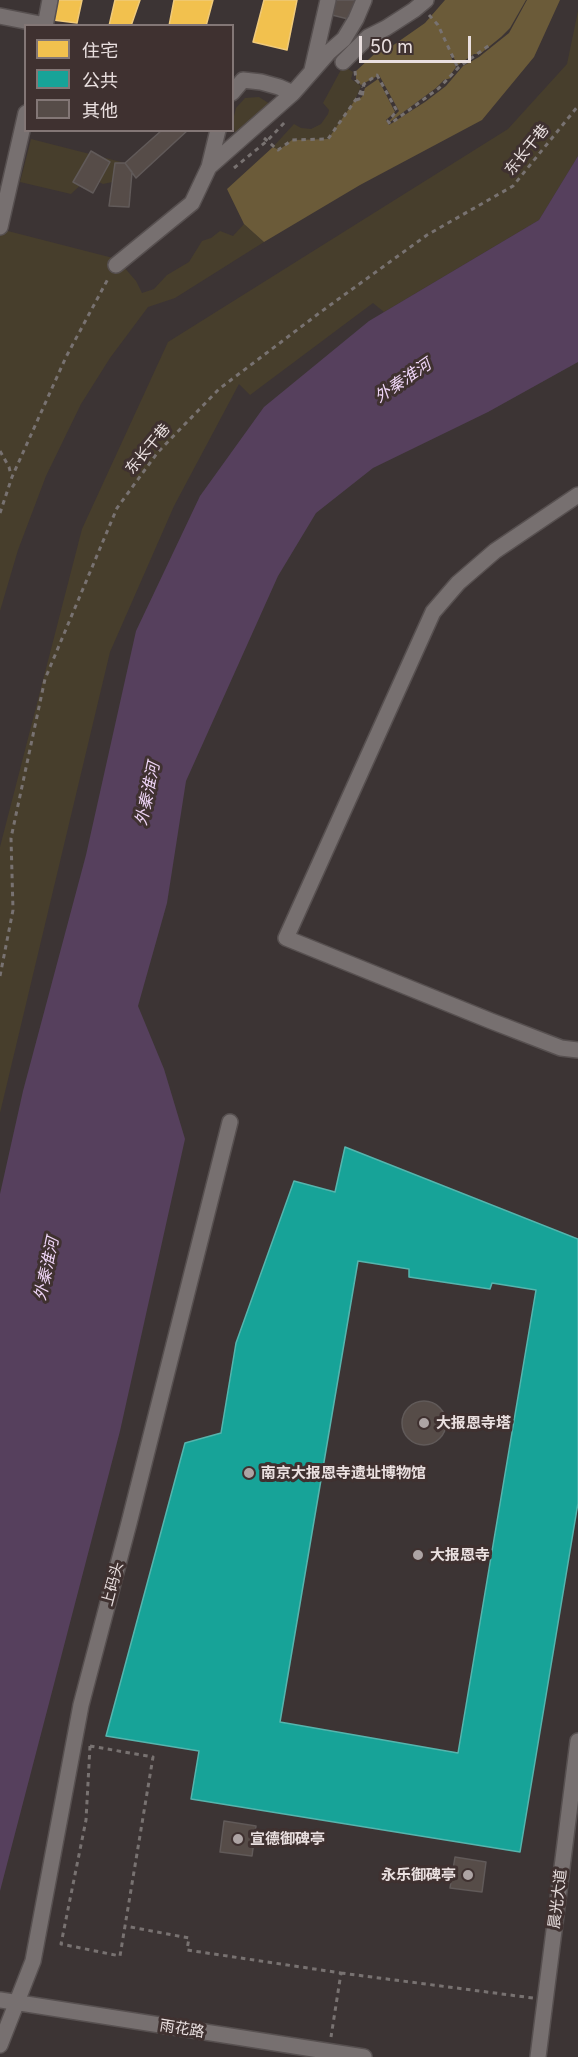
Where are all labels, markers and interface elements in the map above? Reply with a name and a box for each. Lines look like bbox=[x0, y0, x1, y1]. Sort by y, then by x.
legend bbox=[24, 24, 234, 132]
scale bar bbox=[362, 24, 474, 62]
text: 50 m bbox=[370, 36, 413, 57]
text: 住宅 bbox=[82, 40, 118, 61]
text: 公共 bbox=[82, 70, 118, 91]
text: 其他 bbox=[82, 100, 118, 121]
street label: 东长干巷 bbox=[501, 121, 553, 179]
water label: 外秦淮河 bbox=[371, 355, 435, 407]
street label: 东长干巷 bbox=[122, 420, 174, 478]
water label: 外秦淮河 bbox=[132, 761, 164, 827]
water label: 外秦淮河 bbox=[31, 1236, 63, 1302]
place label: 大报恩寺塔 bbox=[436, 1414, 511, 1432]
marker: 大报恩寺塔 bbox=[417, 1416, 431, 1430]
place label: 南京大报恩寺遗址博物馆 bbox=[261, 1464, 426, 1482]
marker: 南京大报恩寺遗址博物馆 bbox=[242, 1466, 256, 1480]
place label: 大报恩寺 bbox=[430, 1546, 490, 1564]
marker: 大报恩寺 bbox=[411, 1548, 425, 1562]
street label: 上码头 bbox=[98, 1560, 128, 1608]
place label: 宣德御碑亭 bbox=[250, 1830, 325, 1848]
marker: 宣德御碑亭 bbox=[231, 1832, 245, 1846]
place label: 永乐御碑亭 bbox=[381, 1866, 456, 1884]
marker: 永乐御碑亭 bbox=[461, 1868, 475, 1882]
street label: 晨光大道 bbox=[545, 1868, 571, 1930]
street label: 雨花路 bbox=[158, 2017, 206, 2041]

